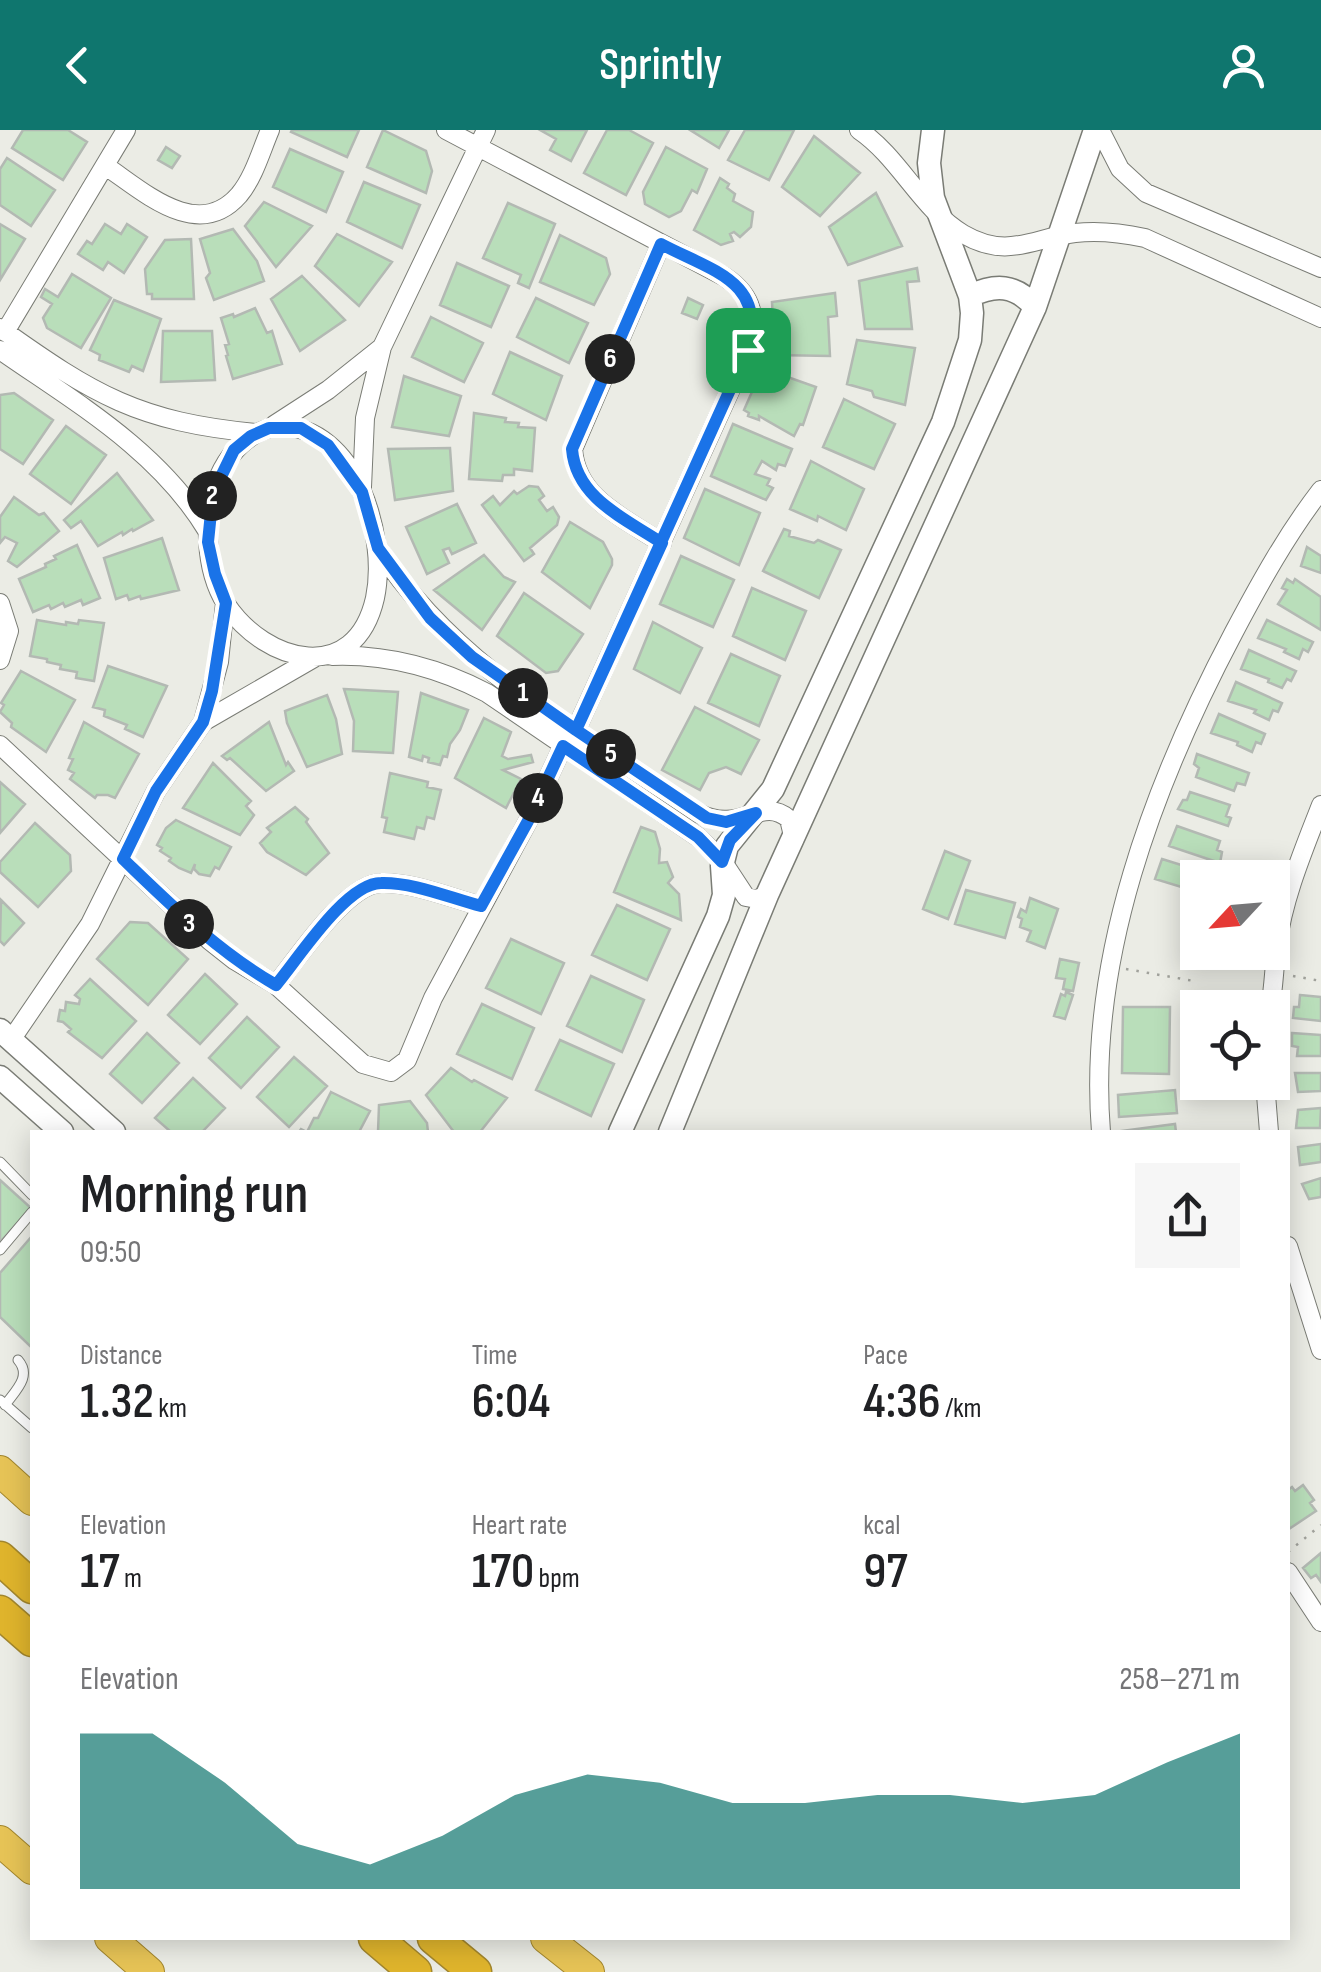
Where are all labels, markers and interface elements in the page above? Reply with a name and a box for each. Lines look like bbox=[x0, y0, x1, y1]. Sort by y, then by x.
icon: back bbox=[50, 38, 105, 93]
text: Sprintly bbox=[599, 38, 722, 93]
icon: person bbox=[1216, 38, 1271, 93]
pin bbox=[706, 308, 791, 393]
icon: arrive bbox=[721, 323, 776, 378]
pin: 6 bbox=[585, 334, 635, 384]
text: 6 bbox=[603, 342, 617, 375]
pin: 2 bbox=[187, 471, 237, 521]
text: 2 bbox=[206, 479, 218, 512]
pin: 1 bbox=[498, 668, 548, 718]
text: 1 bbox=[518, 676, 528, 709]
pin: 5 bbox=[586, 729, 636, 779]
text: 5 bbox=[605, 737, 617, 770]
pin: 4 bbox=[513, 773, 563, 823]
text: 4 bbox=[531, 781, 545, 814]
north arrow bbox=[1180, 860, 1290, 970]
map controls bbox=[1180, 860, 1290, 1100]
pin: 3 bbox=[164, 899, 214, 949]
text: 3 bbox=[183, 907, 195, 940]
button: locate bbox=[1180, 990, 1290, 1100]
text: Morning run bbox=[80, 1162, 308, 1229]
button: share bbox=[1135, 1163, 1240, 1268]
text: 09:50 bbox=[80, 1233, 142, 1272]
text: Distance bbox=[80, 1339, 163, 1372]
text: Time bbox=[472, 1339, 517, 1372]
text: Pace bbox=[863, 1339, 908, 1372]
text: 1.32 bbox=[80, 1372, 154, 1432]
text: 6:04 bbox=[472, 1372, 550, 1432]
text: 4:36 bbox=[863, 1372, 941, 1432]
text: km bbox=[154, 1392, 187, 1425]
text: /km bbox=[941, 1392, 982, 1425]
text: Elevation bbox=[80, 1509, 166, 1542]
text: Heart rate bbox=[472, 1509, 567, 1542]
text: kcal bbox=[863, 1509, 900, 1542]
text: 17 bbox=[80, 1542, 120, 1602]
text: 170 bbox=[472, 1542, 534, 1602]
text: 97 bbox=[863, 1542, 907, 1602]
text: m bbox=[120, 1562, 142, 1595]
text: bpm bbox=[534, 1562, 580, 1595]
text: Elevation bbox=[80, 1660, 179, 1699]
text: 258–271 m bbox=[1119, 1660, 1240, 1699]

